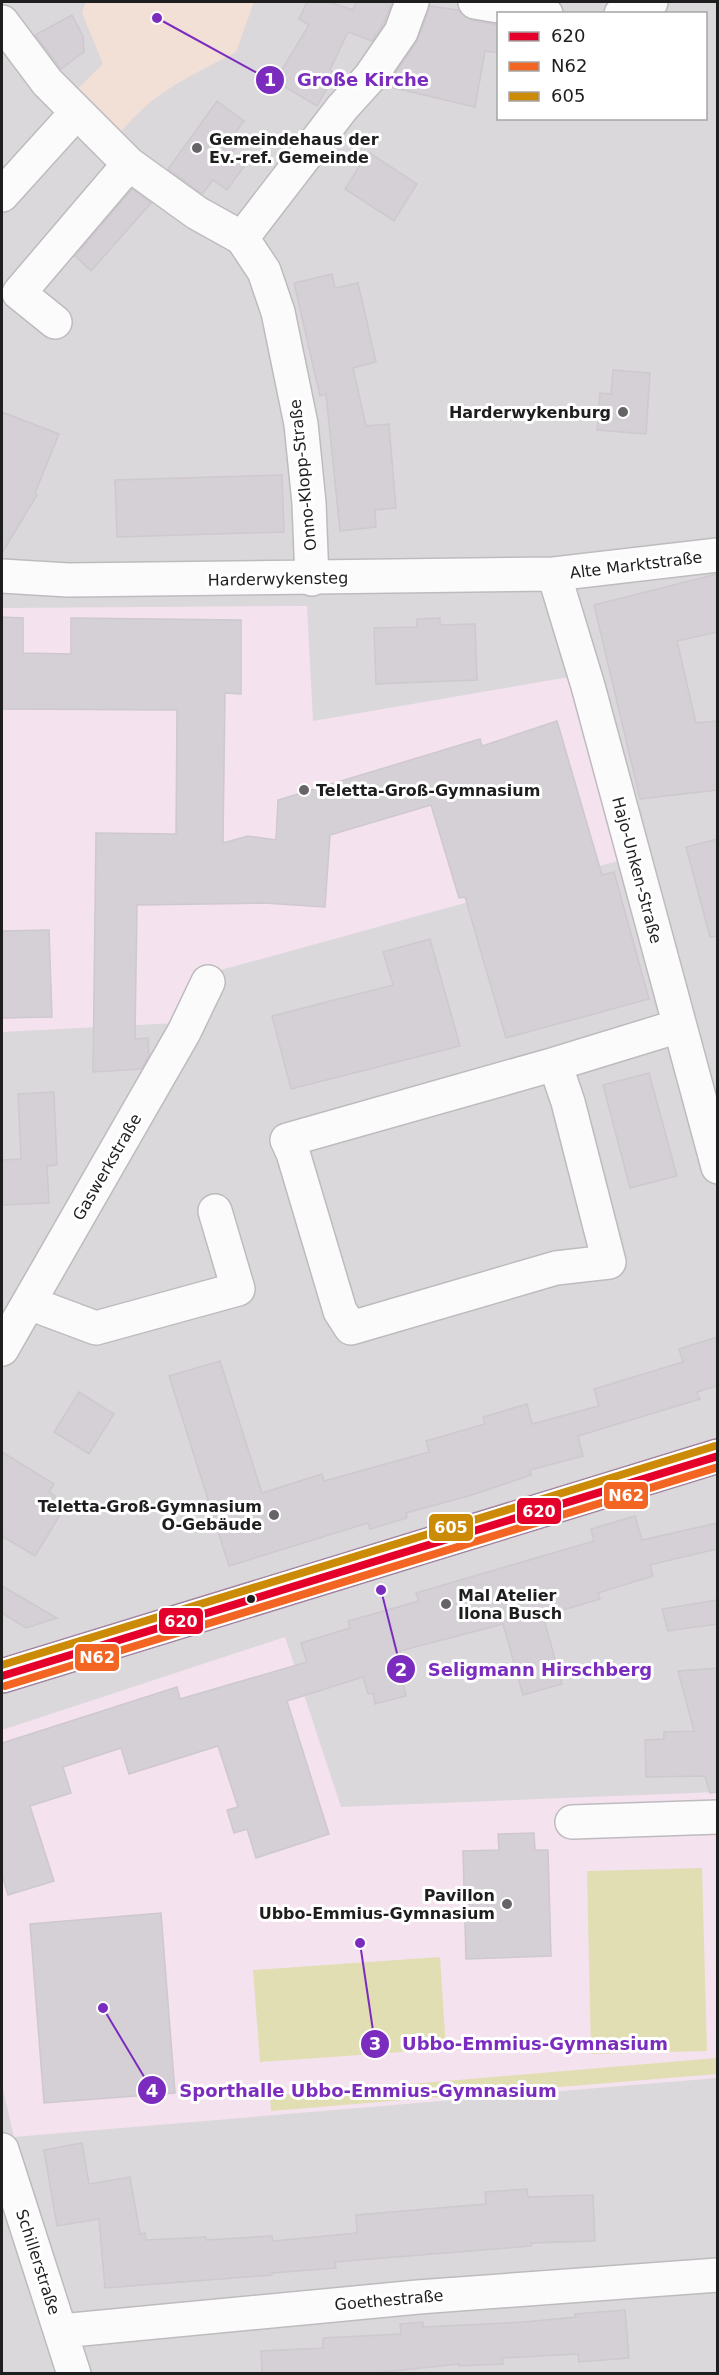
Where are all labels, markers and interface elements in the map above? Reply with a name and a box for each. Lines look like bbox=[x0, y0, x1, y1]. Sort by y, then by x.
legend bbox=[497, 12, 707, 120]
text: 620 bbox=[551, 25, 585, 46]
text: N62 bbox=[551, 55, 587, 76]
callout: Große Kirche bbox=[255, 62, 441, 98]
text: 1 bbox=[264, 69, 276, 90]
text: Große Kirche bbox=[297, 69, 429, 90]
text: 605 bbox=[551, 85, 585, 106]
place label: Gemeindehaus der Ev.-ref. Gemeinde bbox=[209, 130, 379, 167]
marker: Gemeindehaus der Ev.-ref. Gemeinde bbox=[190, 141, 204, 155]
street label: Onno-Klopp-Straße bbox=[286, 398, 320, 552]
place label: Harderwykenburg bbox=[449, 403, 611, 422]
marker: Harderwykenburg bbox=[616, 405, 630, 419]
street label: Alte Marktstraße bbox=[569, 547, 703, 583]
street label: Harderwykensteg bbox=[208, 568, 348, 590]
place label: Teletta-Groß-Gymnasium bbox=[316, 781, 540, 800]
marker: Teletta-Groß-Gymnasium bbox=[297, 783, 311, 797]
street label: Hajo-Unken-Straße bbox=[608, 795, 666, 945]
street label: Gaswerkstraße bbox=[69, 1110, 145, 1224]
line badge: N62 bbox=[603, 1481, 649, 1510]
text: N62 bbox=[608, 1486, 644, 1505]
place label: Teletta-Groß-Gymnasium O-Gebäude bbox=[38, 1497, 262, 1534]
line badge: 620 bbox=[516, 1497, 562, 1525]
text: 620 bbox=[522, 1502, 556, 1521]
marker: Teletta-Groß-Gymnasium O-Gebäude bbox=[267, 1508, 281, 1522]
line badge: 605 bbox=[428, 1513, 474, 1542]
text: 605 bbox=[434, 1518, 468, 1537]
place label: Mal Atelier Ilona Busch bbox=[458, 1586, 562, 1623]
unlabelled marker bbox=[245, 1593, 257, 1605]
marker: Mal Atelier Ilona Busch bbox=[439, 1597, 453, 1611]
line badge: 620 bbox=[158, 1607, 204, 1635]
text: 620 bbox=[164, 1612, 198, 1631]
line badge: N62 bbox=[74, 1643, 120, 1672]
text: N62 bbox=[79, 1648, 115, 1667]
callout: Seligmann Hirschberg bbox=[386, 1651, 664, 1687]
text: 2 bbox=[395, 1659, 407, 1680]
text: Seligmann Hirschberg bbox=[428, 1659, 652, 1680]
place label: Pavillon Ubbo-Emmius-Gymnasium bbox=[259, 1886, 495, 1923]
marker: Pavillon Ubbo-Emmius-Gymnasium bbox=[500, 1897, 514, 1911]
callout: Ubbo-Emmius-Gymnasium bbox=[360, 2026, 680, 2062]
text: 3 bbox=[369, 2033, 381, 2054]
text: Ubbo-Emmius-Gymnasium bbox=[402, 2033, 668, 2054]
callout: Sporthalle Ubbo-Emmius-Gymnasium bbox=[137, 2072, 569, 2108]
text: 4 bbox=[146, 2080, 158, 2101]
text: Sporthalle Ubbo-Emmius-Gymnasium bbox=[179, 2080, 557, 2101]
street label: Schillerstraße bbox=[12, 2207, 64, 2317]
street label: Goethestraße bbox=[334, 2286, 444, 2314]

